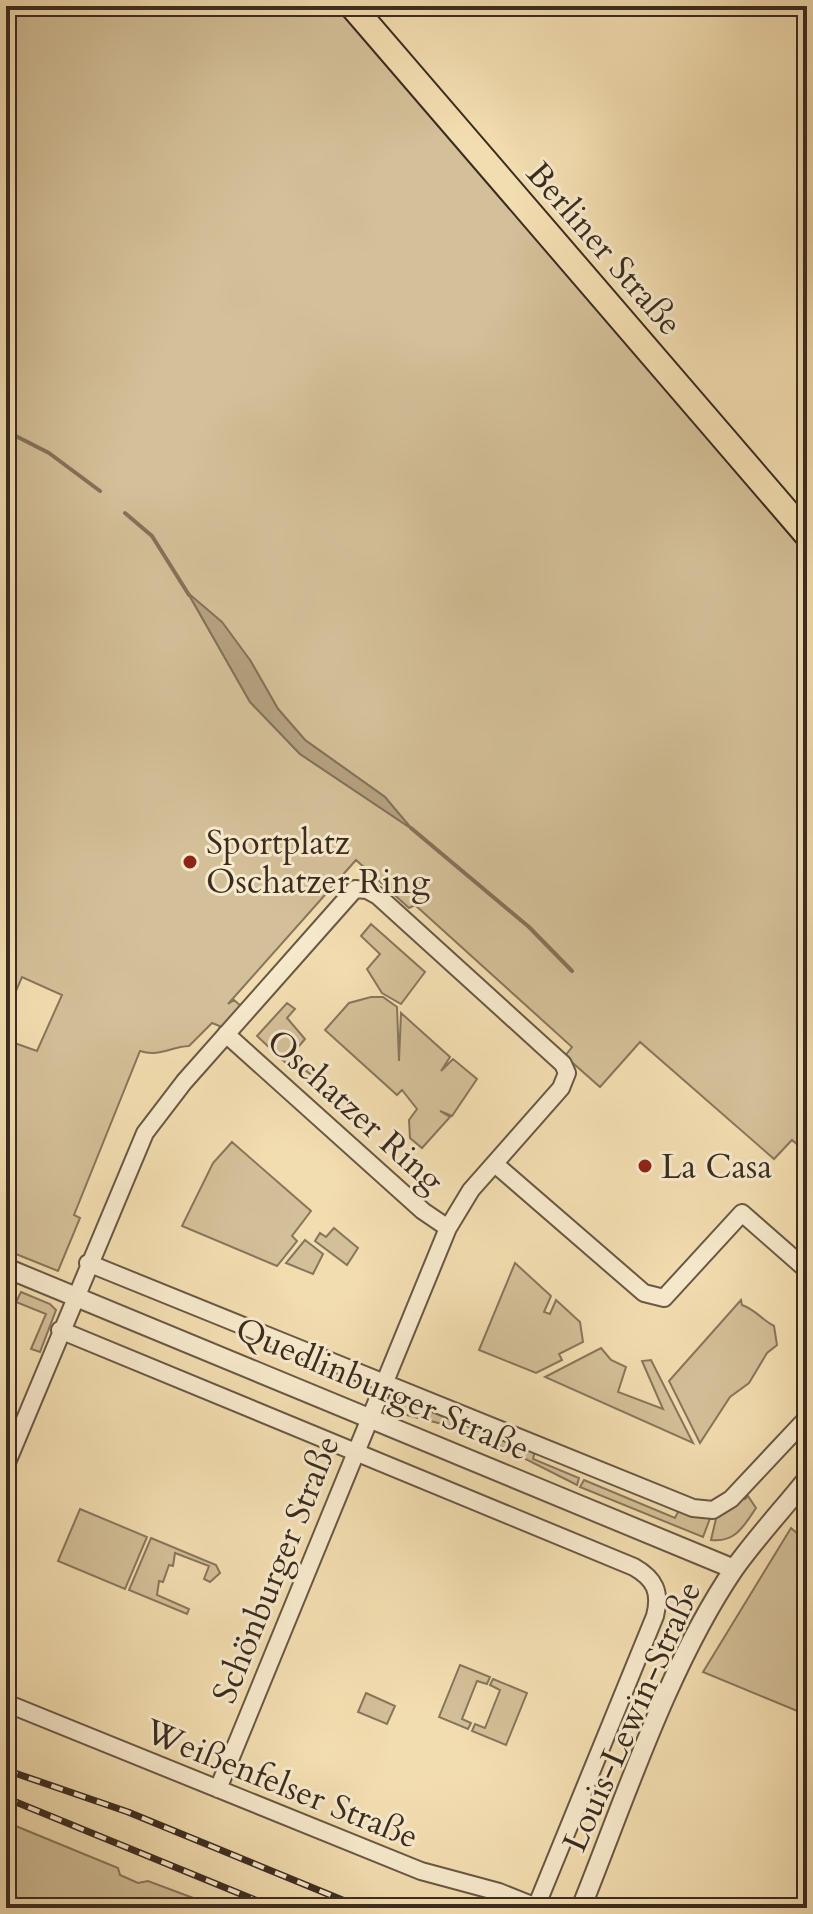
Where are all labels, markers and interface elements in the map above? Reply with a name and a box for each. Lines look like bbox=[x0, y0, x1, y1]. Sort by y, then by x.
street label: Berliner Straße bbox=[516, 152, 692, 345]
place label: Sportplatz Oschatzer Ring bbox=[206, 820, 430, 905]
marker: Sportplatz Oschatzer Ring bbox=[181, 853, 199, 871]
street label: Oschatzer Ring bbox=[257, 1019, 454, 1203]
place label: La Casa bbox=[661, 1144, 772, 1190]
marker: La Casa bbox=[636, 1157, 654, 1175]
street label: Quedlinburger Straße bbox=[229, 1306, 537, 1472]
street label: Schönburger Straße bbox=[201, 1429, 351, 1710]
street label: Louis-Lewin-Straße bbox=[552, 1574, 712, 1859]
street label: Weißenfelser Straße bbox=[137, 1708, 425, 1860]

